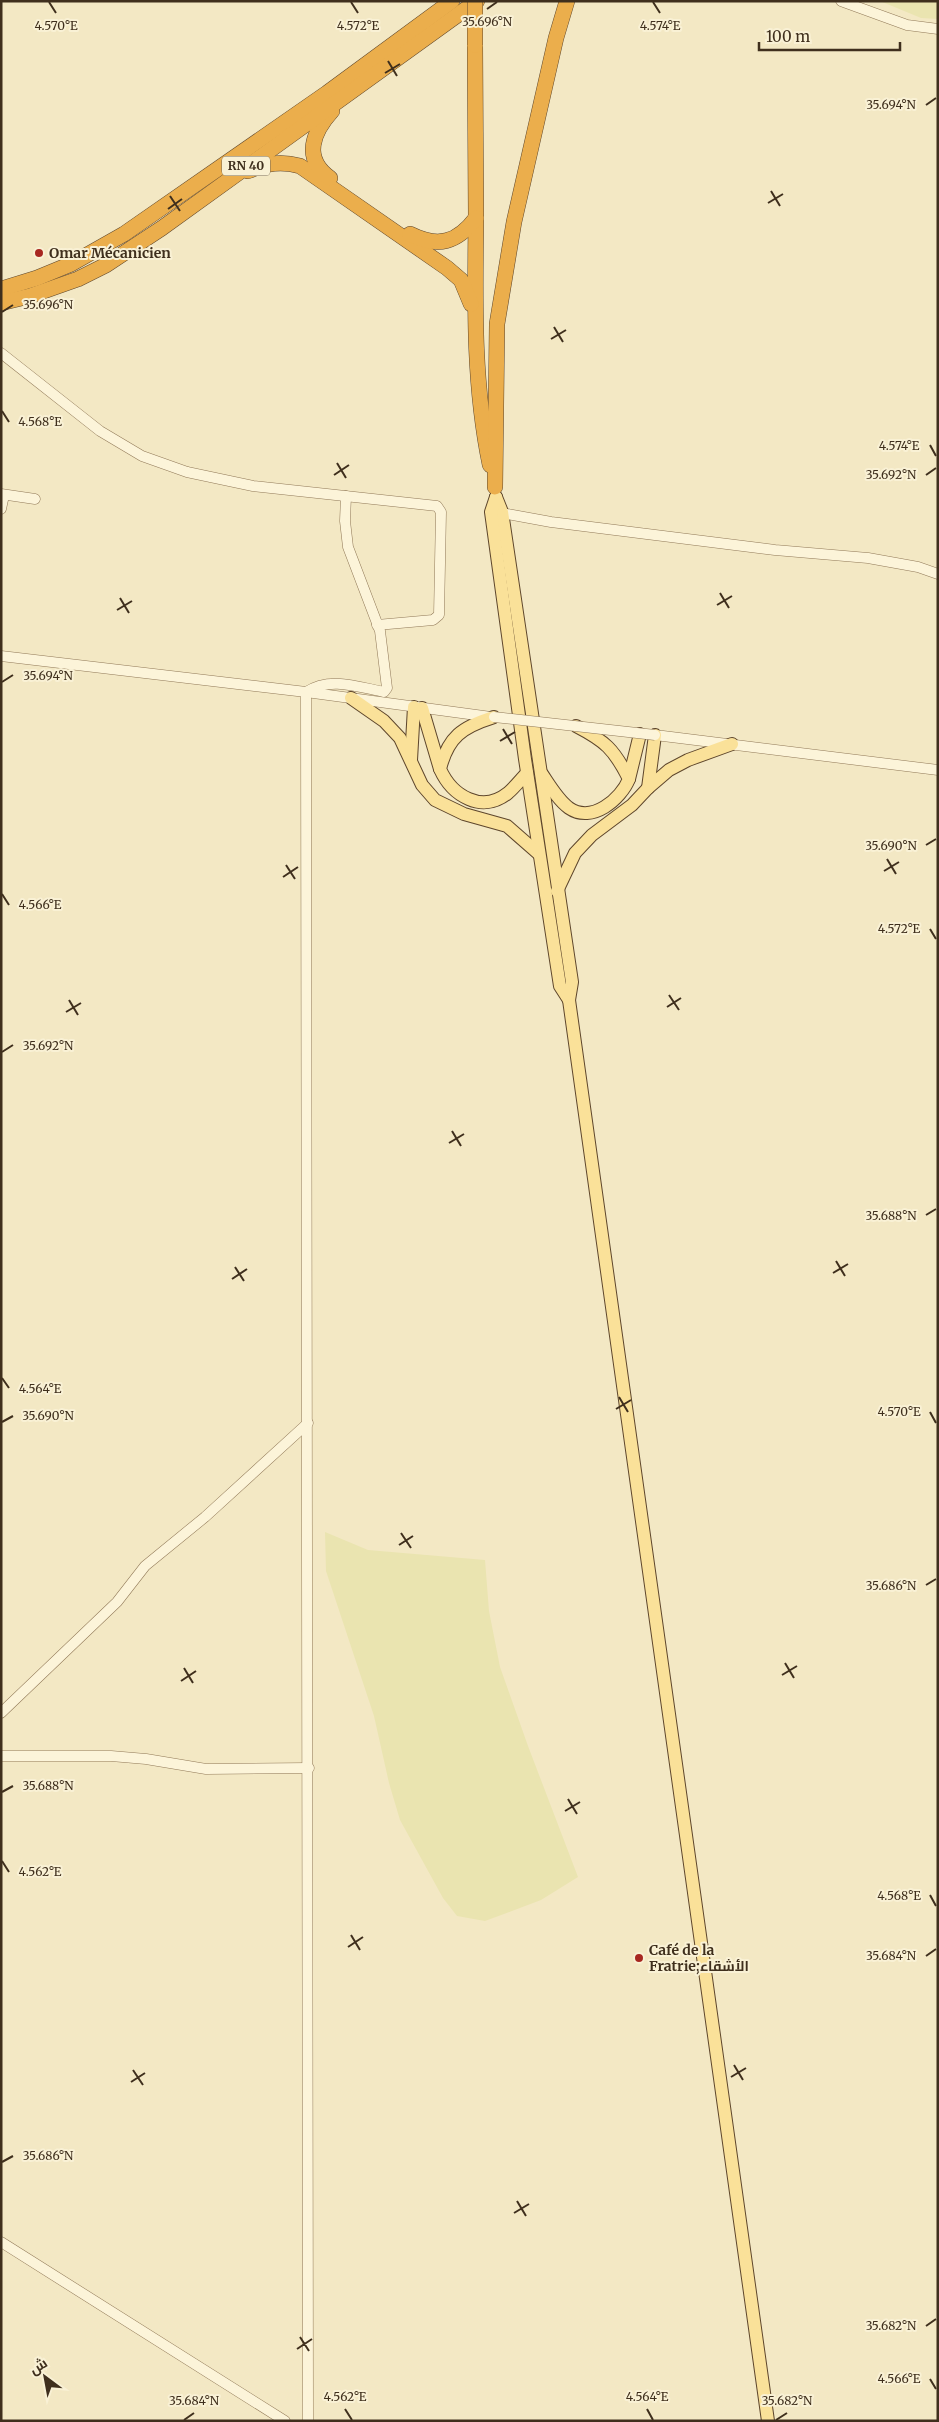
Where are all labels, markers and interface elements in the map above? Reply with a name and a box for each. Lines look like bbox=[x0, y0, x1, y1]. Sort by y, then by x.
text: 35.696°N bbox=[462, 14, 513, 29]
text: 4.570°E bbox=[34, 18, 78, 33]
text: 4.572°E bbox=[337, 18, 380, 33]
text: 4.574°E bbox=[640, 18, 681, 33]
scale bar bbox=[759, 20, 900, 52]
text: 100 m bbox=[766, 27, 810, 46]
text: 35.694°N bbox=[866, 97, 916, 112]
road number: RN 40 bbox=[222, 157, 270, 176]
place label: Omar Mécanicien bbox=[49, 244, 171, 262]
marker: Omar Mécanicien bbox=[33, 247, 45, 259]
text: 35.696°N bbox=[23, 297, 74, 312]
text: 4.568°E bbox=[18, 414, 62, 429]
text: 4.574°E bbox=[879, 438, 920, 453]
text: 35.692°N bbox=[866, 467, 917, 482]
text: 35.694°N bbox=[23, 668, 73, 683]
text: 35.690°N bbox=[865, 838, 917, 853]
text: 4.566°E bbox=[19, 897, 62, 912]
text: 4.572°E bbox=[878, 921, 921, 936]
text: 35.692°N bbox=[23, 1038, 74, 1053]
text: 35.688°N bbox=[865, 1208, 917, 1223]
text: 4.564°E bbox=[19, 1381, 62, 1396]
text: 4.570°E bbox=[877, 1404, 921, 1419]
text: 35.690°N bbox=[22, 1408, 74, 1423]
text: 35.686°N bbox=[866, 1578, 917, 1593]
text: 35.688°N bbox=[22, 1778, 74, 1793]
text: 4.562°E bbox=[19, 1864, 62, 1879]
text: 4.568°E bbox=[877, 1888, 921, 1903]
place label: Café de la Fratrie;الأشقاء bbox=[649, 1941, 749, 1975]
text: 35.684°N bbox=[866, 1948, 917, 1963]
marker: Café de la Fratrie;الأشقاء bbox=[633, 1952, 645, 1964]
text: 35.686°N bbox=[23, 2148, 74, 2163]
text: 35.682°N bbox=[866, 2318, 917, 2333]
north arrow bbox=[20, 2352, 70, 2402]
text: ش bbox=[26, 2354, 51, 2378]
text: 4.566°E bbox=[878, 2371, 921, 2386]
text: 4.562°E bbox=[324, 2389, 367, 2404]
text: 4.564°E bbox=[626, 2389, 669, 2404]
text: 35.684°N bbox=[169, 2393, 220, 2408]
text: 35.682°N bbox=[762, 2393, 813, 2408]

